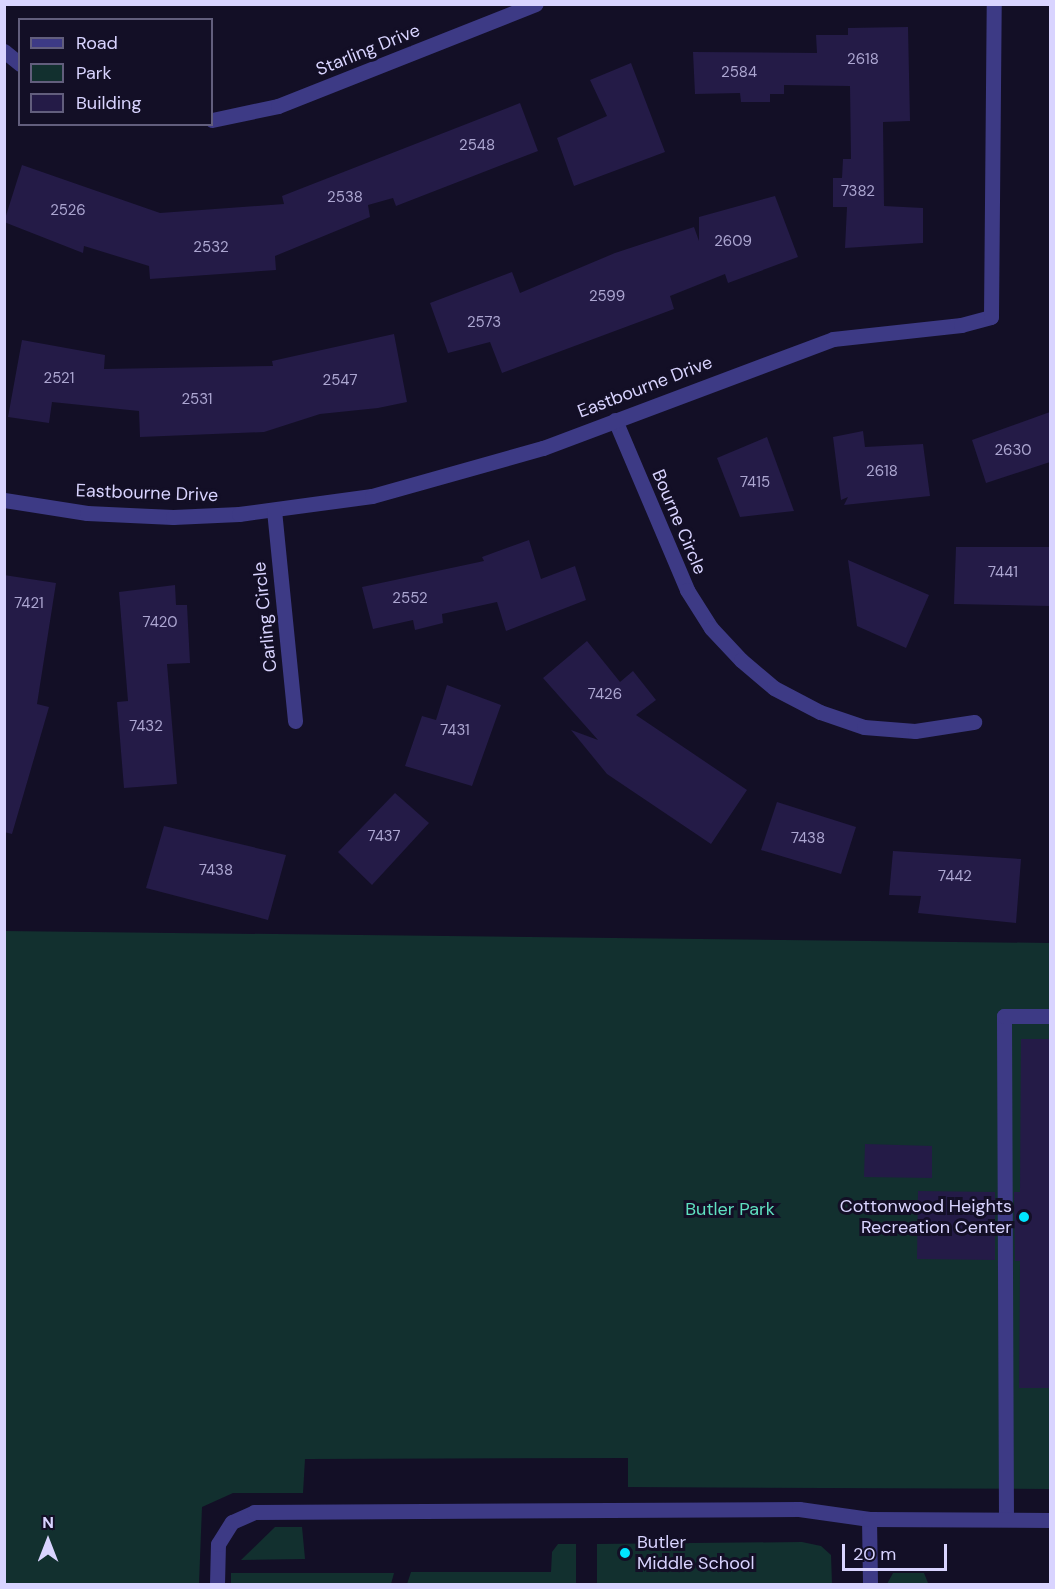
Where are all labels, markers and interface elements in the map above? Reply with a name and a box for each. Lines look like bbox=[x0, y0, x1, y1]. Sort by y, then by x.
legend bbox=[18, 18, 213, 126]
street label: Starling Drive bbox=[313, 19, 423, 81]
text: Road bbox=[76, 31, 118, 55]
house number: 2618 bbox=[847, 51, 879, 69]
text: Park bbox=[76, 61, 112, 85]
house number: 2584 bbox=[721, 64, 757, 82]
text: Building bbox=[76, 91, 141, 115]
house number: 2548 bbox=[459, 137, 495, 155]
house number: 7382 bbox=[841, 183, 875, 201]
house number: 2538 bbox=[327, 189, 363, 207]
house number: 2526 bbox=[50, 202, 86, 220]
house number: 2609 bbox=[714, 233, 752, 251]
house number: 2532 bbox=[193, 239, 229, 257]
house number: 2599 bbox=[589, 288, 625, 306]
house number: 2573 bbox=[467, 314, 501, 332]
street label: Eastbourne Drive bbox=[575, 351, 715, 423]
house number: 2521 bbox=[44, 370, 74, 388]
house number: 2547 bbox=[323, 372, 357, 390]
house number: 2531 bbox=[181, 391, 213, 409]
house number: 2630 bbox=[994, 442, 1032, 460]
house number: 2618 bbox=[866, 463, 898, 481]
street label: Bourne Circle bbox=[647, 466, 711, 578]
house number: 7415 bbox=[740, 474, 770, 492]
street label: Eastbourne Drive bbox=[75, 480, 219, 506]
street label: Carling Circle bbox=[248, 561, 282, 673]
house number: 7441 bbox=[988, 564, 1018, 582]
house number: 2552 bbox=[392, 590, 428, 608]
house number: 7421 bbox=[14, 595, 44, 613]
house number: 7420 bbox=[143, 614, 177, 632]
house number: 7426 bbox=[588, 686, 622, 704]
house number: 7432 bbox=[129, 718, 163, 736]
house number: 7431 bbox=[440, 722, 470, 740]
house number: 7437 bbox=[368, 828, 400, 846]
house number: 7438 bbox=[791, 830, 825, 848]
house number: 7438 bbox=[199, 862, 233, 880]
house number: 7442 bbox=[938, 868, 972, 886]
place label: Cottonwood Heights Recreation Center bbox=[840, 1196, 1012, 1238]
park label: Butler Park bbox=[685, 1198, 775, 1220]
marker: Cottonwood Heights Recreation Center bbox=[1017, 1210, 1031, 1224]
north arrow bbox=[18, 1511, 78, 1571]
text: N bbox=[42, 1512, 54, 1533]
place label: Butler Middle School bbox=[637, 1532, 755, 1574]
scale bar bbox=[845, 1532, 950, 1570]
text: 20 m bbox=[853, 1542, 896, 1566]
marker: Butler Middle School bbox=[618, 1546, 632, 1560]

